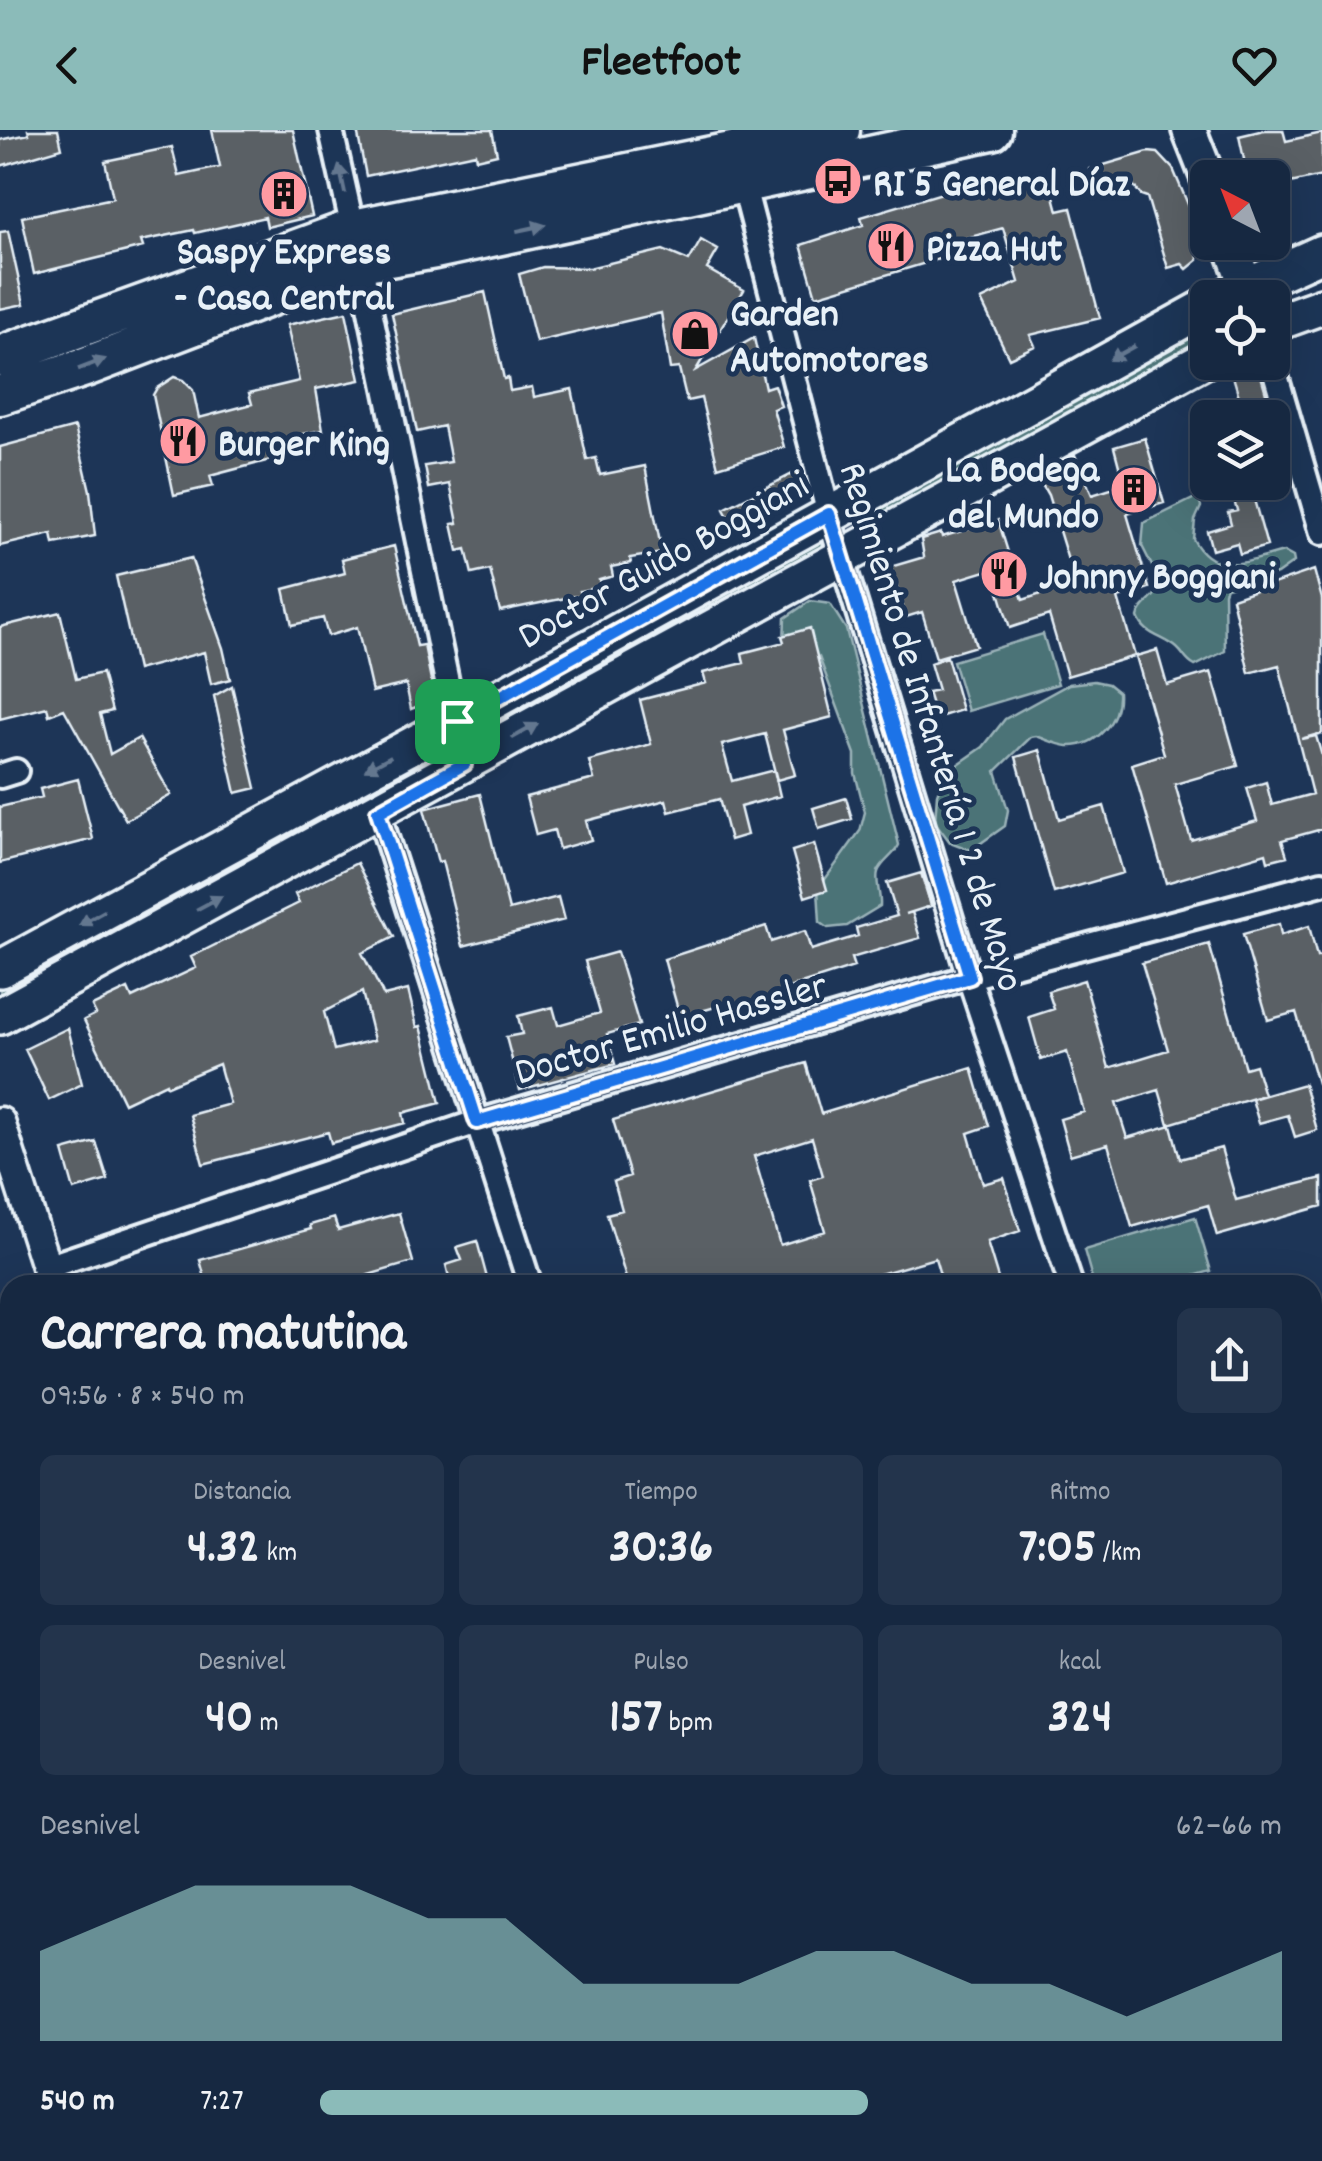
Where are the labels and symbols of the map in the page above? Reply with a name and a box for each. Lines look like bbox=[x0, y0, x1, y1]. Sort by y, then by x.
bus stop icon: RI 5 General Díaz bbox=[812, 155, 864, 207]
place label: RI 5 General Díaz bbox=[873, 159, 1131, 216]
north arrow bbox=[1190, 160, 1290, 260]
one-way arrow bbox=[334, 164, 349, 195]
building icon: Saspy Express - Casa Central bbox=[258, 168, 310, 220]
one-way arrow bbox=[516, 220, 547, 236]
restaurant icon: Pizza Hut bbox=[865, 220, 917, 272]
place label: Pizza Hut bbox=[926, 224, 1063, 281]
place label: Saspy Express - Casa Central bbox=[174, 227, 394, 330]
place label: Garden Automotores bbox=[730, 289, 929, 392]
shop icon: Garden Automotores bbox=[669, 308, 721, 360]
one-way arrow bbox=[1108, 343, 1136, 361]
one-way arrow bbox=[78, 356, 108, 371]
restaurant icon: Burger King bbox=[157, 415, 209, 467]
place label: Burger King bbox=[218, 419, 390, 476]
place label: La Bodega del Mundo bbox=[945, 445, 1100, 548]
street label: Regimiento de Infantería 1 2 de Mayo bbox=[820, 456, 1036, 1000]
street label: Doctor Guido Boggiani bbox=[509, 460, 821, 667]
building icon: La Bodega del Mundo bbox=[1108, 464, 1160, 516]
restaurant icon: Johnny Boggiani bbox=[978, 548, 1030, 600]
place label: Johnny Boggiani bbox=[1039, 552, 1276, 609]
pin bbox=[415, 679, 500, 764]
one-way arrow bbox=[511, 723, 540, 740]
one-way arrow bbox=[364, 754, 392, 772]
one-way arrow bbox=[195, 895, 224, 912]
one-way arrow bbox=[78, 910, 107, 927]
street label: Doctor Emilio Hassler bbox=[509, 960, 835, 1104]

